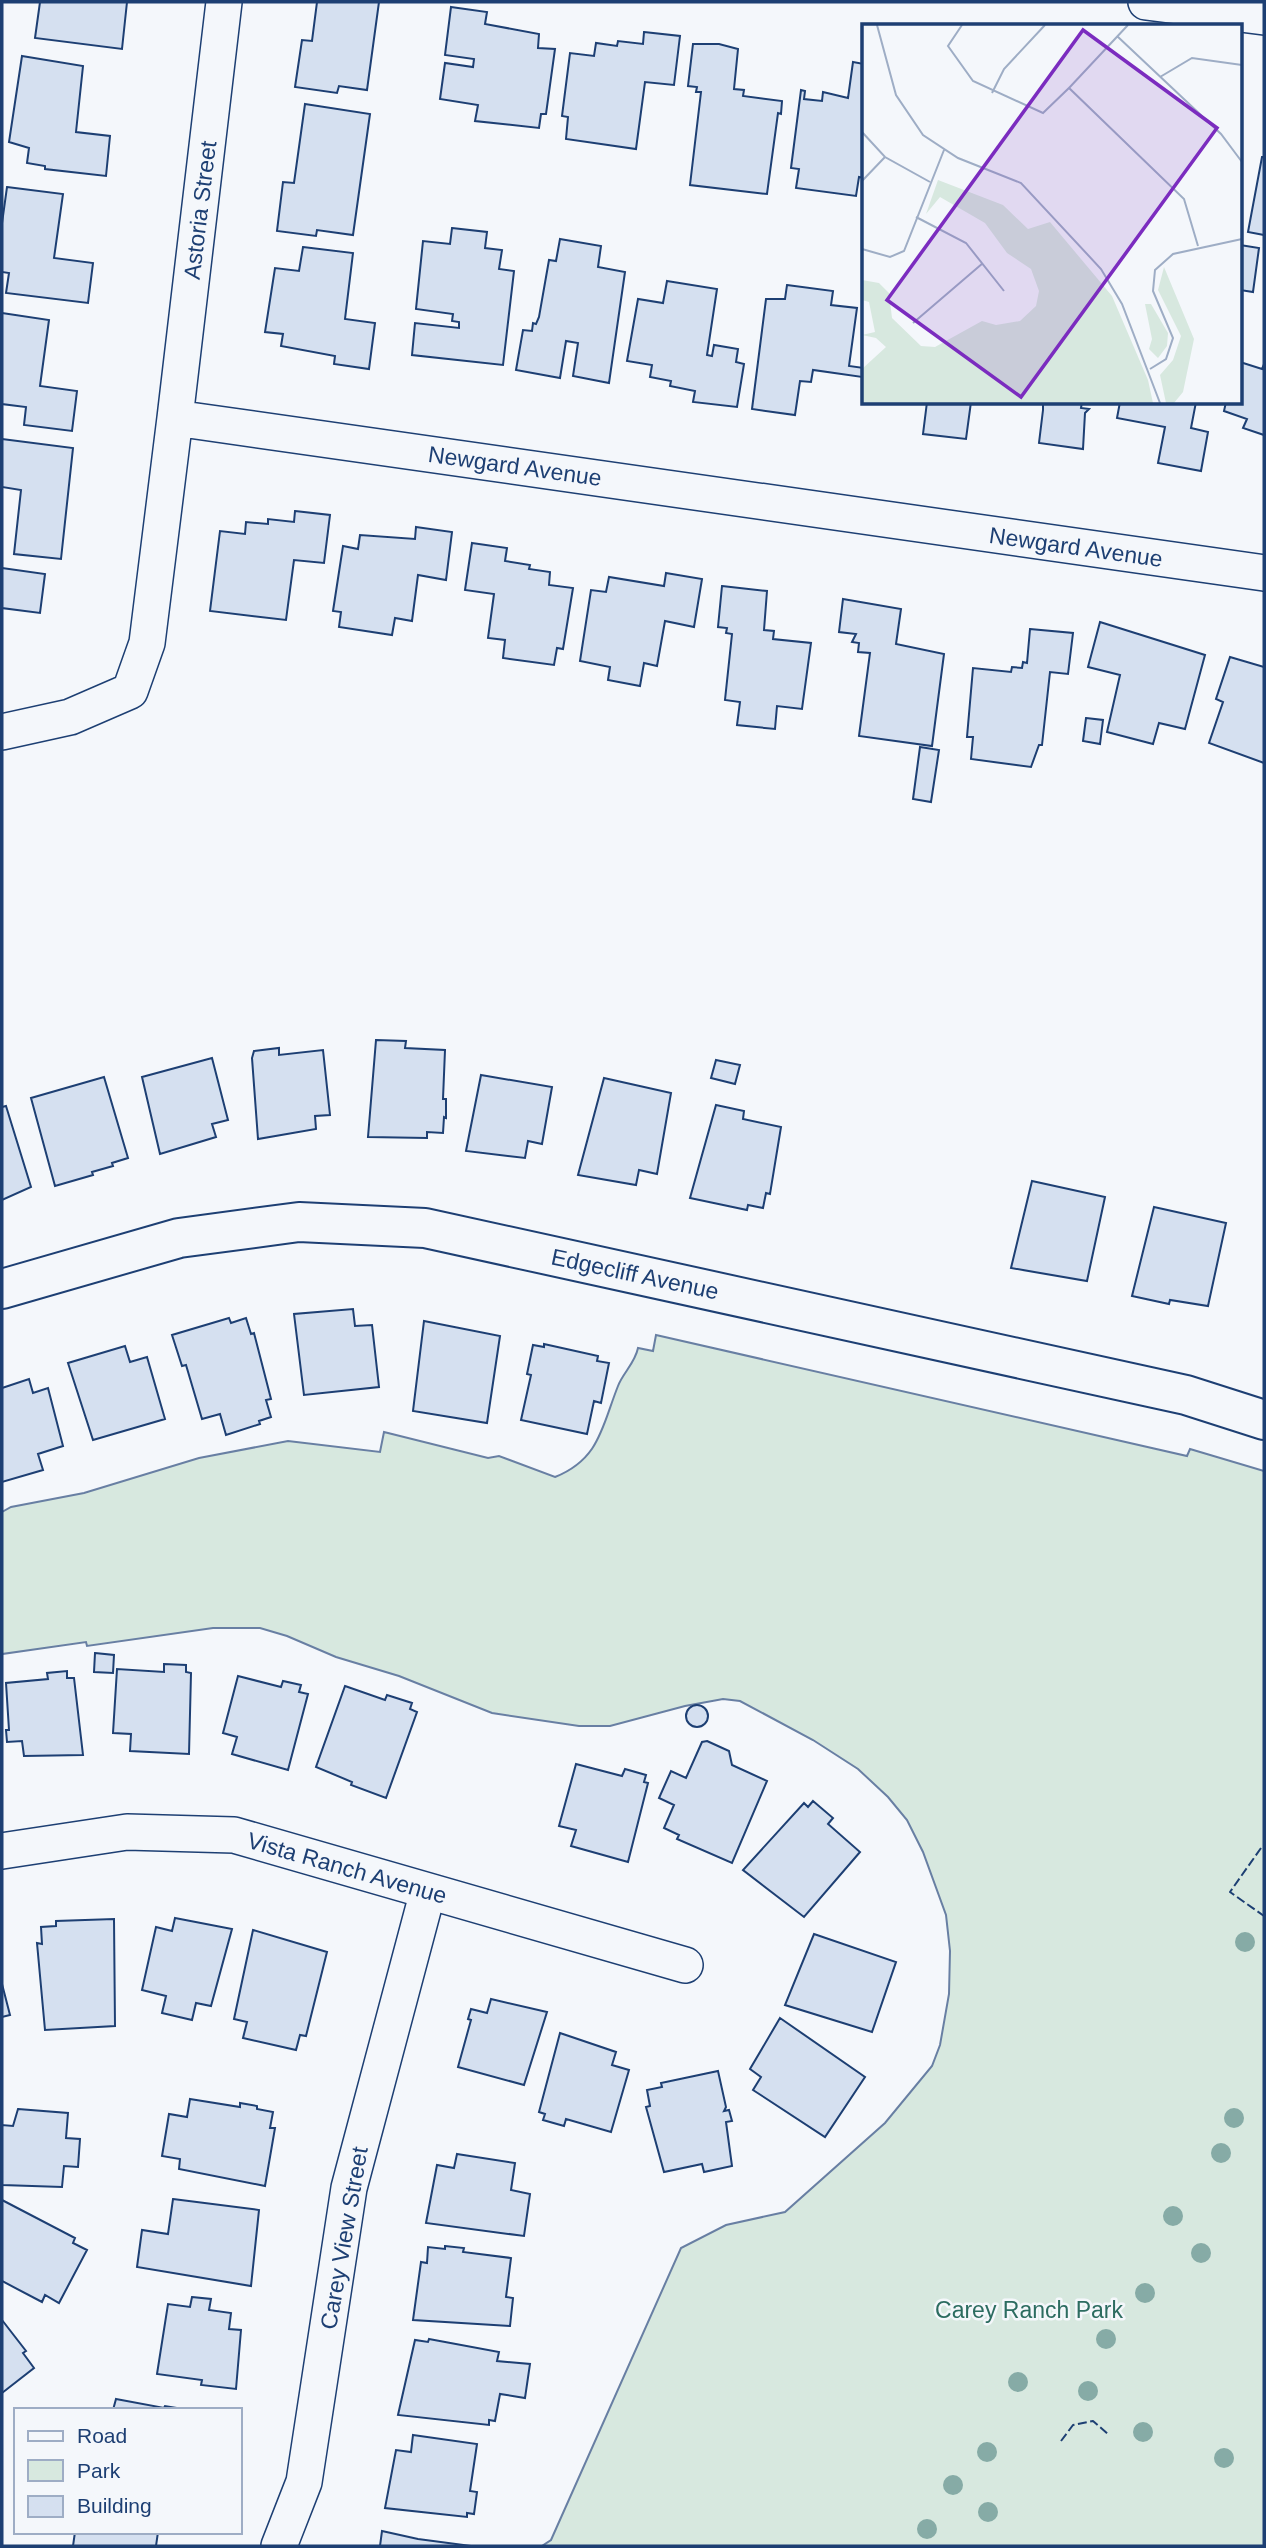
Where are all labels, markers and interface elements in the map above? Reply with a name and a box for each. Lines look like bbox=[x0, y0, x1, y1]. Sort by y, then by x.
inset map bbox=[862, 24, 1242, 404]
street label: Astoria Street bbox=[179, 139, 221, 281]
street label: Newgard Avenue bbox=[427, 441, 603, 491]
street label: Newgard Avenue bbox=[988, 522, 1164, 572]
street label: Edgecliff Avenue bbox=[549, 1244, 721, 1304]
street label: Vista Ranch Avenue bbox=[244, 1827, 450, 1909]
street label: Carey View Street bbox=[315, 2144, 373, 2331]
park label: Carey Ranch Park bbox=[935, 2297, 1123, 2323]
legend bbox=[14, 2408, 242, 2534]
text: Road bbox=[77, 2424, 127, 2447]
text: Park bbox=[77, 2459, 121, 2482]
text: Building bbox=[77, 2494, 152, 2517]

